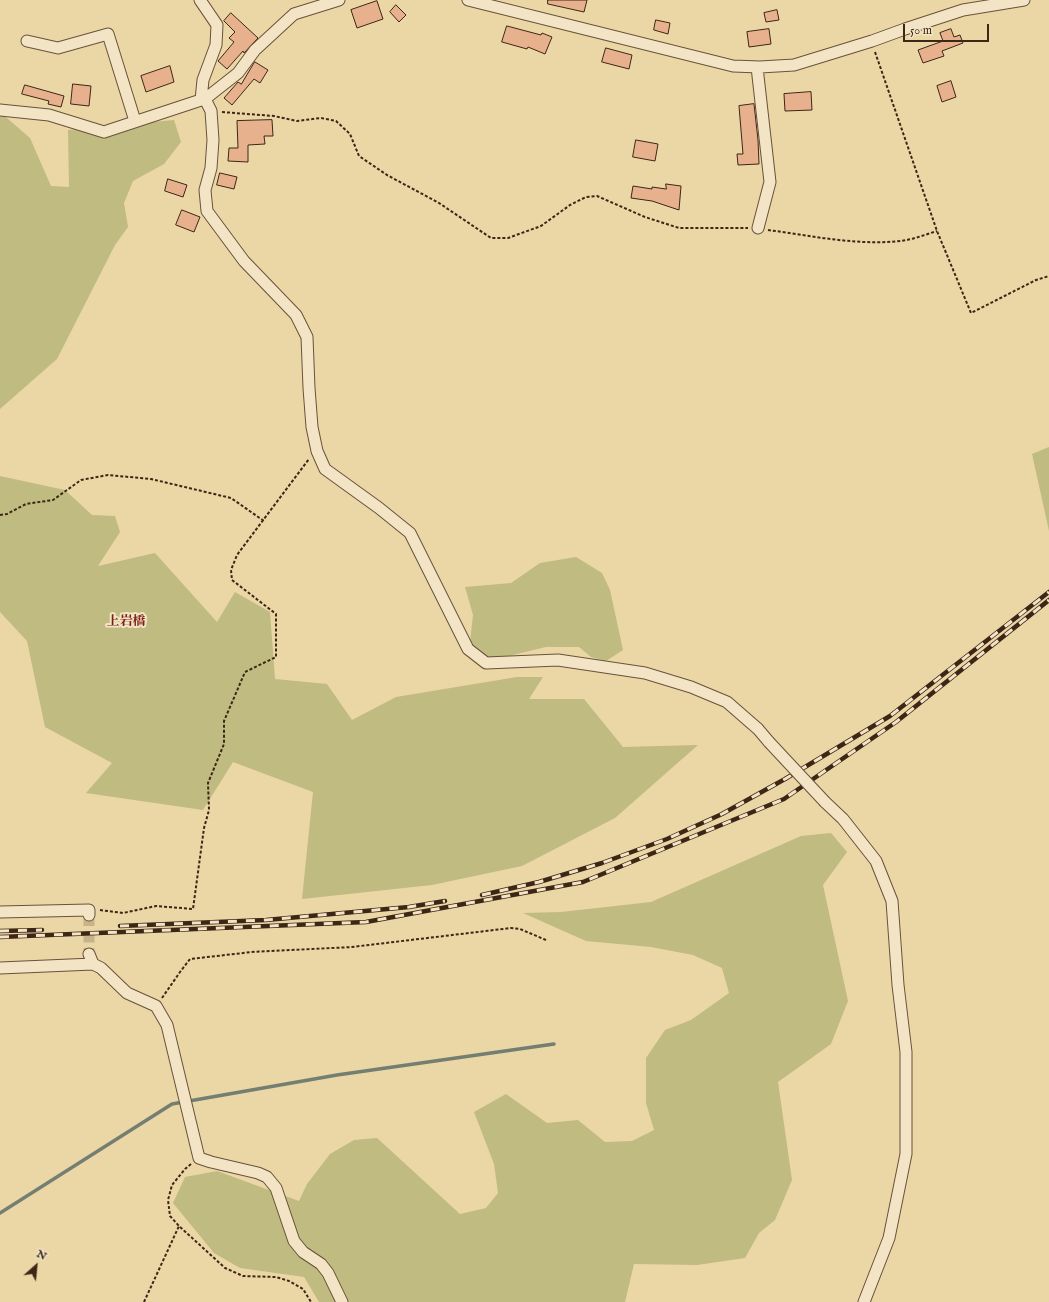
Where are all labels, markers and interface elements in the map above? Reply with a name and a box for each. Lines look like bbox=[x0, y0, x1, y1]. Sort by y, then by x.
scale bar bbox=[905, 16, 991, 42]
text: 50 m bbox=[910, 23, 932, 38]
district label: 上岩橋 bbox=[107, 614, 145, 630]
north arrow bbox=[16, 1246, 56, 1286]
text: N bbox=[34, 1247, 49, 1264]

